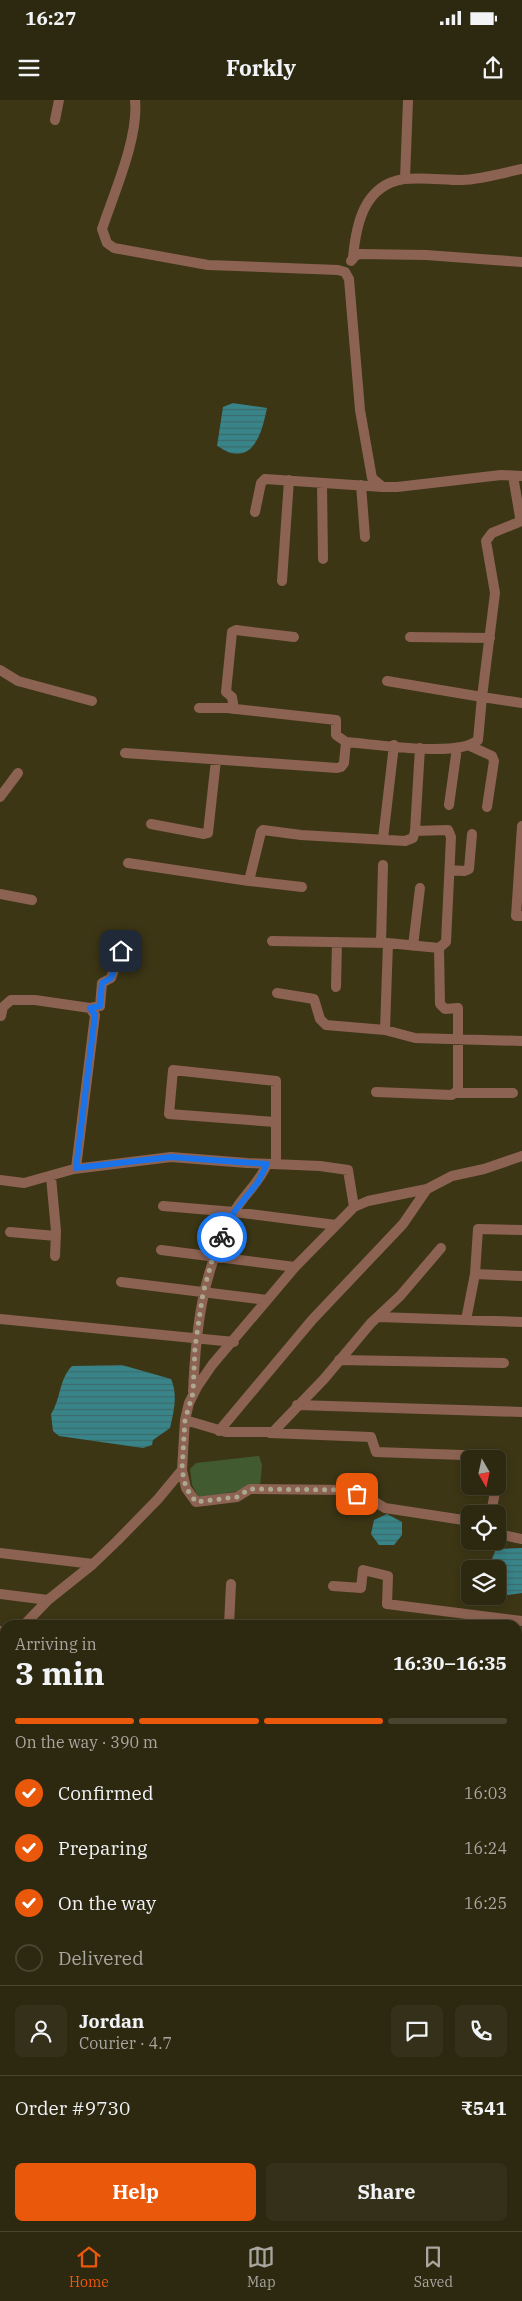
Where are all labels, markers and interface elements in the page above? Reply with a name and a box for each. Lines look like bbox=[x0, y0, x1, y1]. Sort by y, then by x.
text: 16:27 bbox=[25, 6, 76, 30]
text: Forkly bbox=[226, 53, 296, 82]
icon: menu bbox=[15, 54, 43, 82]
icon: share bbox=[479, 54, 507, 82]
pin bbox=[100, 930, 142, 972]
icon: home bbox=[107, 937, 135, 965]
courier bbox=[197, 1212, 247, 1262]
icon: bike bbox=[208, 1223, 236, 1251]
north arrow bbox=[461, 1450, 506, 1495]
map controls bbox=[461, 1450, 506, 1605]
pin bbox=[336, 1473, 378, 1515]
icon: bag bbox=[343, 1480, 371, 1508]
button: locate bbox=[461, 1505, 506, 1550]
button: layers bbox=[461, 1560, 506, 1605]
text: Arriving in bbox=[15, 1634, 97, 1654]
text: 16:30–16:35 bbox=[393, 1651, 507, 1675]
text: 3 min bbox=[15, 1652, 105, 1694]
text: On the way · 390 m bbox=[15, 1732, 158, 1752]
icon: check bbox=[15, 1779, 43, 1807]
text: Confirmed bbox=[58, 1781, 153, 1805]
text: 16:03 bbox=[464, 1783, 507, 1803]
icon: check bbox=[15, 1834, 43, 1862]
text: Preparing bbox=[58, 1836, 147, 1860]
text: 16:24 bbox=[464, 1838, 507, 1858]
icon: check bbox=[15, 1889, 43, 1917]
text: On the way bbox=[58, 1891, 156, 1915]
text: 16:25 bbox=[464, 1893, 507, 1913]
text: Delivered bbox=[58, 1946, 144, 1970]
button: person bbox=[15, 2005, 67, 2057]
button: chat bbox=[391, 2005, 443, 2057]
button: phone bbox=[455, 2005, 507, 2057]
text: Jordan bbox=[79, 2009, 144, 2033]
text: Courier · 4.7 bbox=[79, 2033, 172, 2053]
text: Order #9730 bbox=[15, 2096, 130, 2120]
text: ₹541 bbox=[461, 2096, 507, 2120]
button: Help bbox=[15, 2163, 256, 2221]
button: Share bbox=[266, 2163, 507, 2221]
tab: Home bbox=[69, 2243, 109, 2291]
tab: Map bbox=[247, 2243, 276, 2291]
tab: Saved bbox=[414, 2243, 453, 2291]

